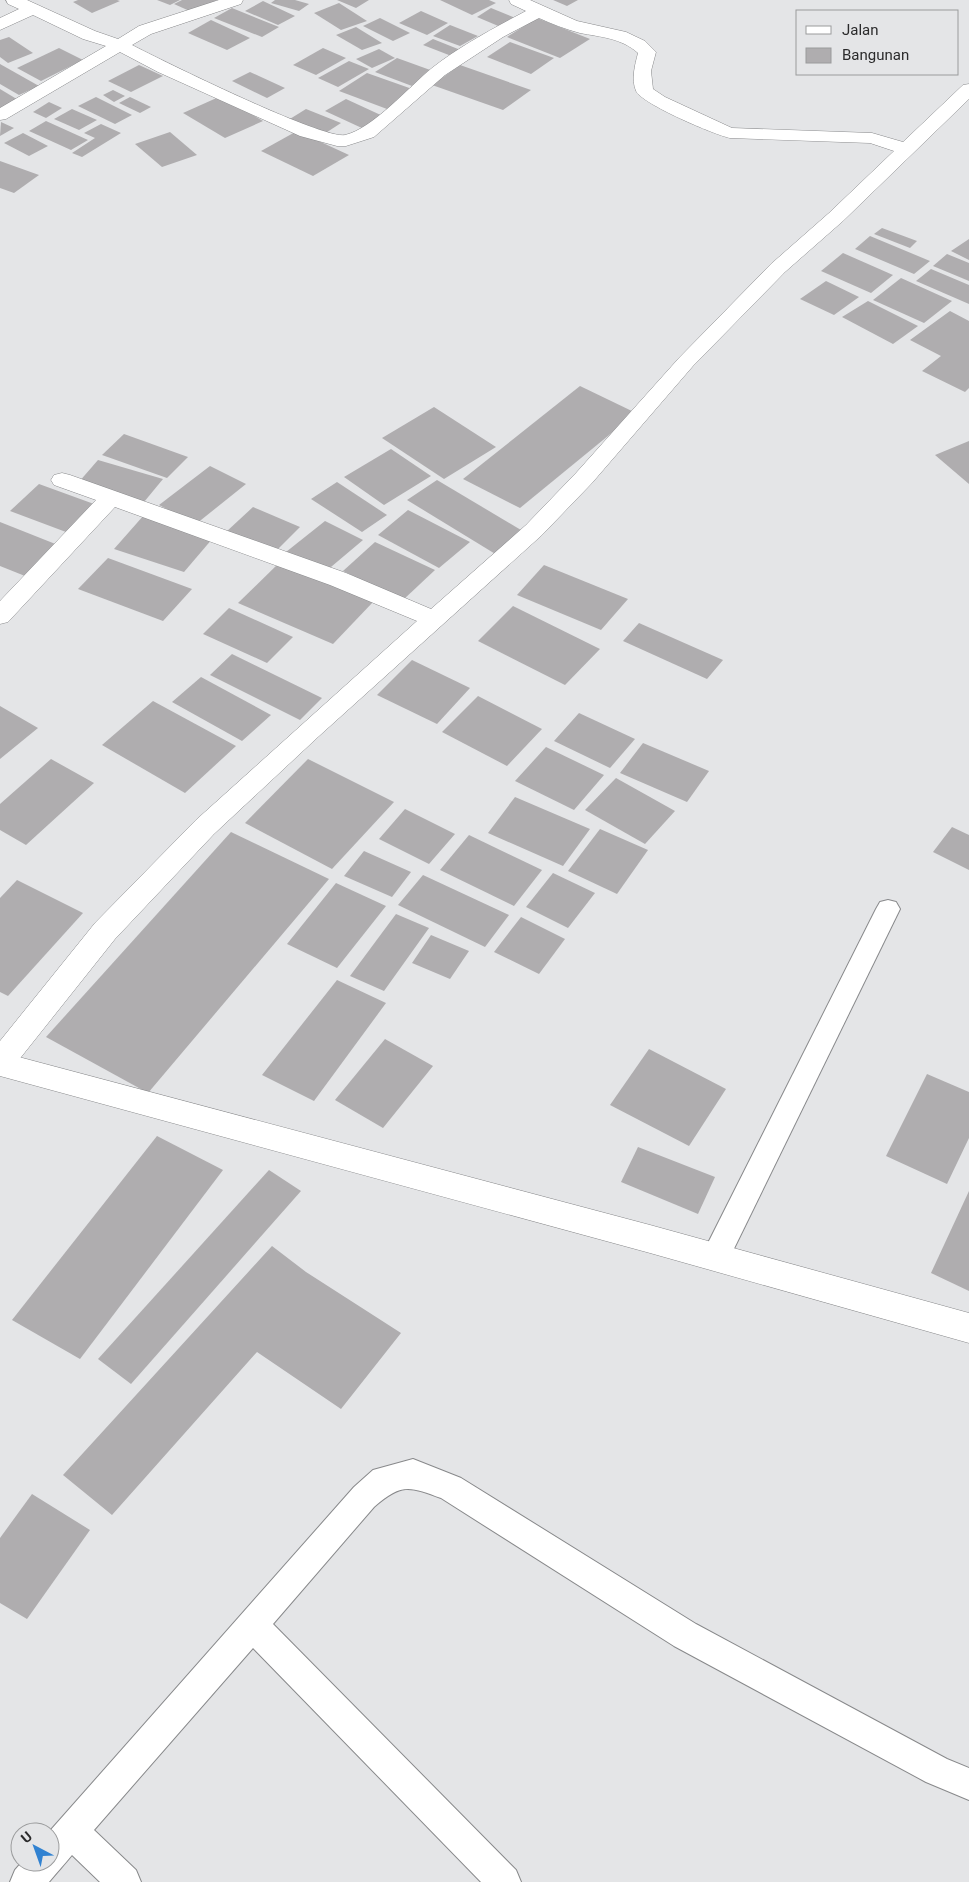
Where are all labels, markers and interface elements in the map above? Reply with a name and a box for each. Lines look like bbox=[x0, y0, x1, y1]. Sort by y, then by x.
legend bbox=[796, 10, 959, 75]
text: Jalan bbox=[842, 21, 879, 39]
text: Bangunan bbox=[842, 46, 909, 64]
north arrow bbox=[10, 1822, 60, 1872]
text: U bbox=[18, 1828, 35, 1846]

